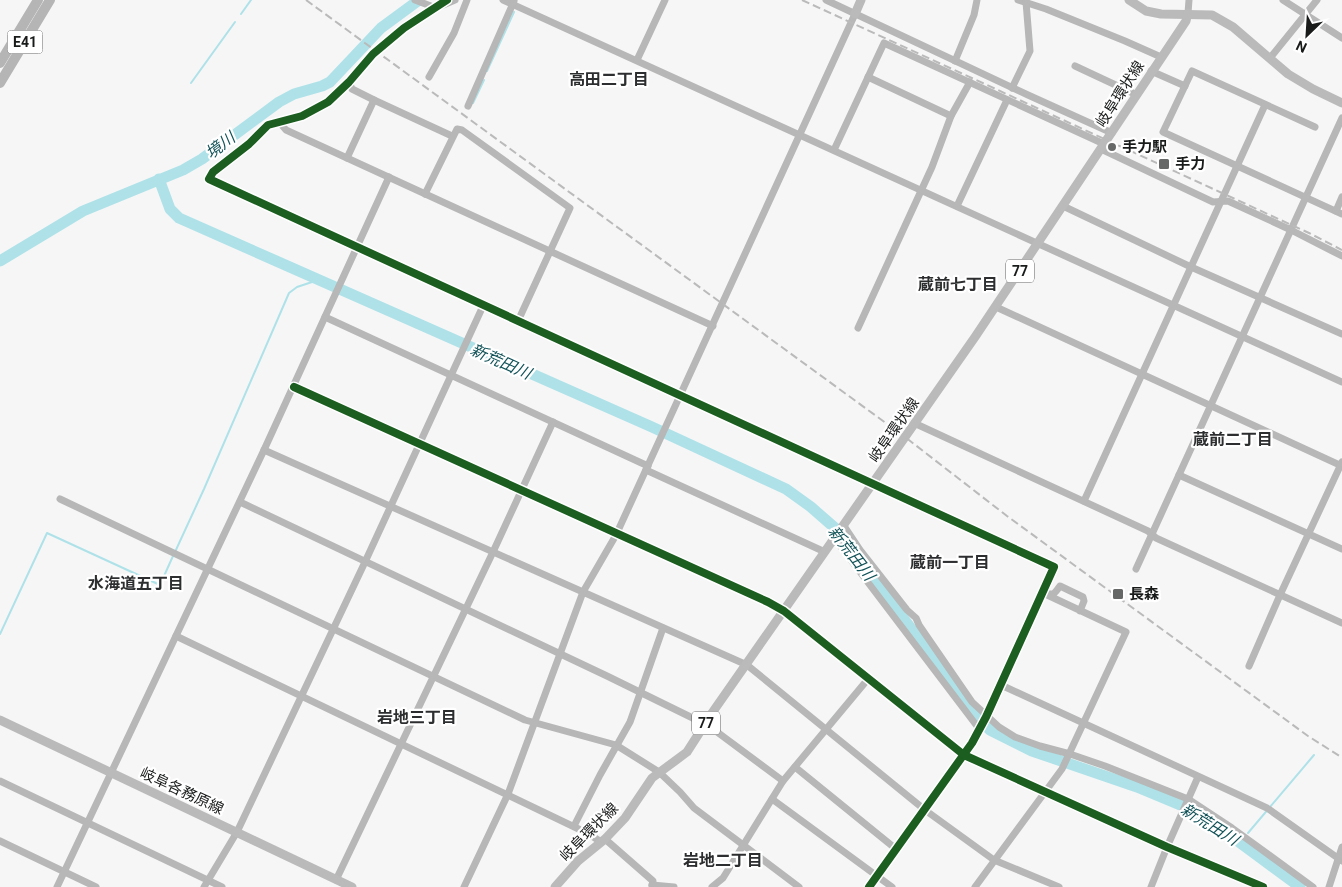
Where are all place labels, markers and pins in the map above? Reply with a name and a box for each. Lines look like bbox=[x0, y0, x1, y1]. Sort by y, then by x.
place label: 手力駅 bbox=[1122, 138, 1167, 156]
marker: 手力駅 bbox=[1106, 141, 1118, 153]
place label: 手力 bbox=[1175, 155, 1205, 173]
marker: 手力 bbox=[1157, 157, 1171, 171]
place label: 長森 bbox=[1129, 585, 1159, 603]
marker: 長森 bbox=[1111, 587, 1125, 601]

